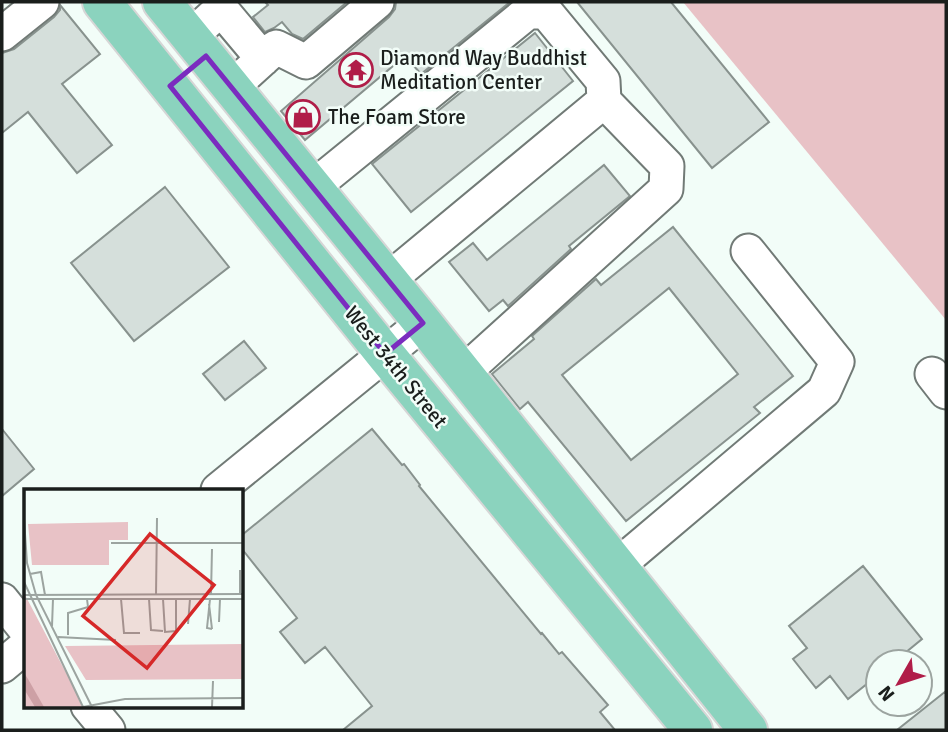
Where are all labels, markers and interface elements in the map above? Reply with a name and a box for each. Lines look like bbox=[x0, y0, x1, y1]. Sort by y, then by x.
place label: Diamond Way Buddhist Meditation Center bbox=[380, 45, 587, 95]
temple icon: Diamond Way Buddhist Meditation Center bbox=[337, 51, 375, 89]
shop icon: The Foam Store bbox=[284, 98, 322, 136]
place label: The Foam Store bbox=[328, 104, 466, 130]
street label: West 34th Street bbox=[339, 301, 453, 433]
inset map bbox=[24, 489, 243, 708]
north arrow bbox=[864, 648, 934, 718]
text: N bbox=[873, 680, 900, 706]

